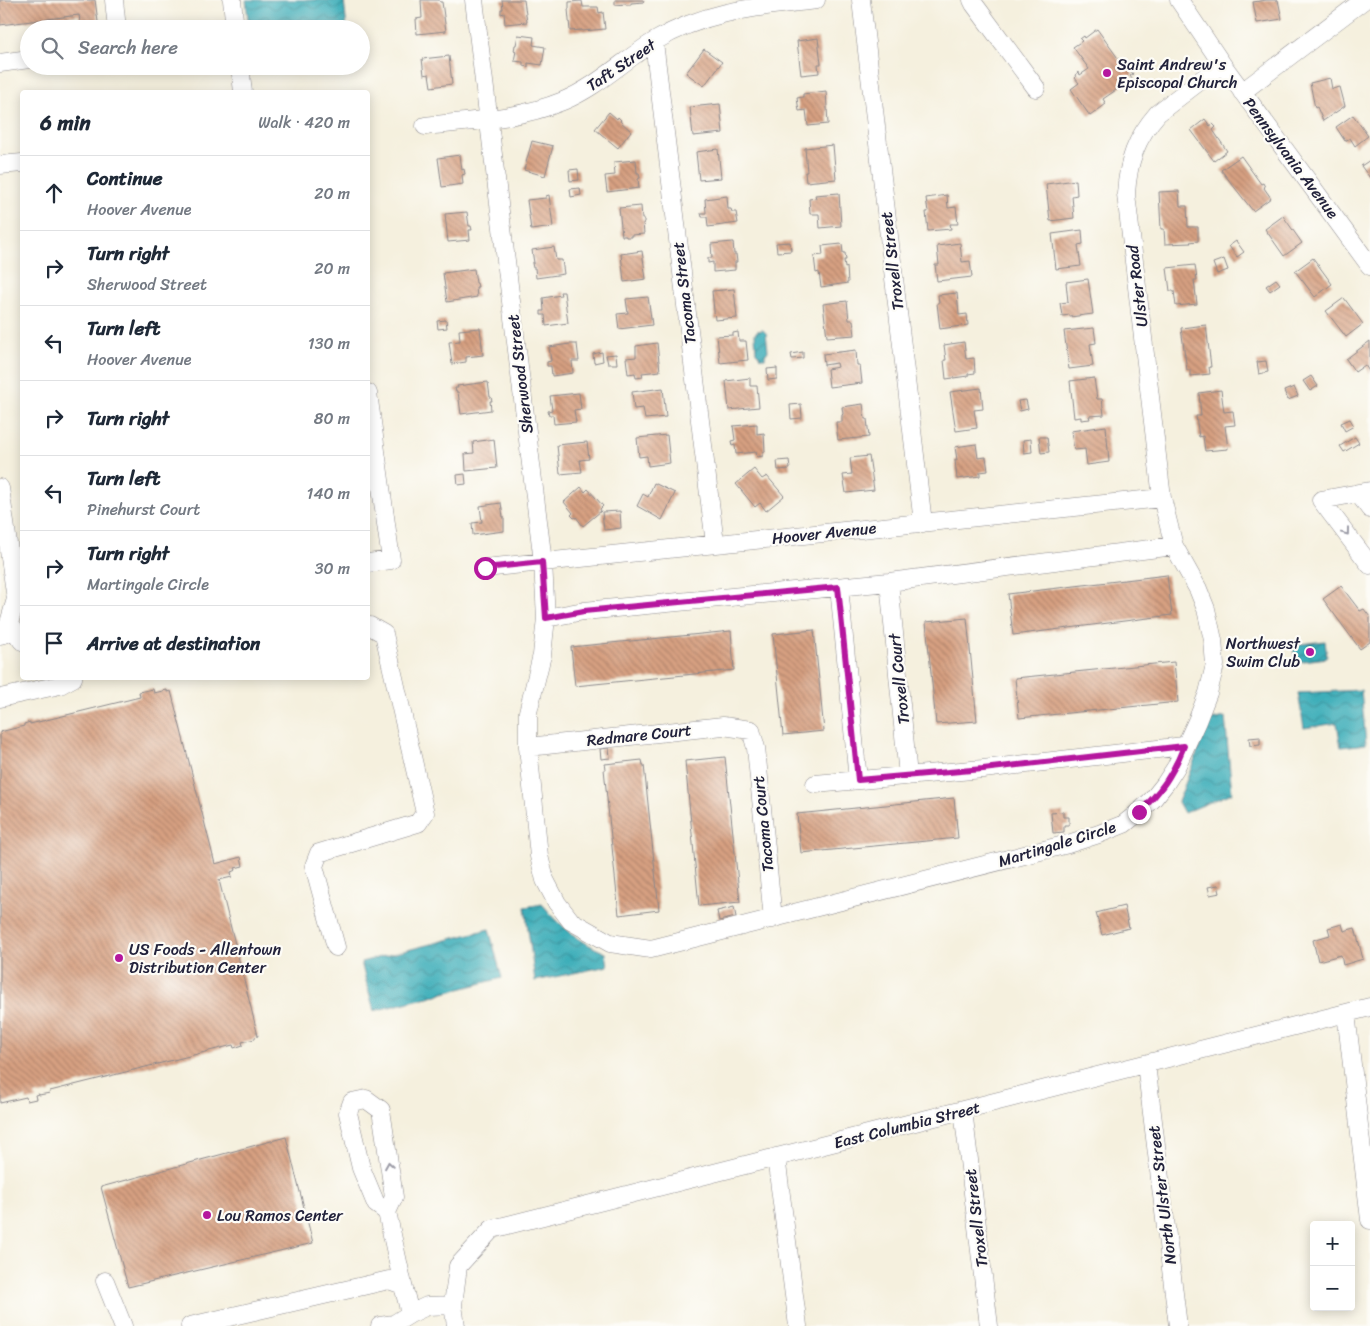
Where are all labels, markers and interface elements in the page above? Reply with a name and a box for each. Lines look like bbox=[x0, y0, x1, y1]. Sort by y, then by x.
search box bbox=[20, 20, 370, 75]
text: Search here bbox=[78, 31, 178, 64]
street label: Taft Street bbox=[580, 31, 662, 99]
icon: search bbox=[38, 34, 66, 62]
place label: Saint Andrew's Episcopal Church bbox=[1117, 50, 1237, 97]
marker: Saint Andrew's Episcopal Church bbox=[1101, 67, 1113, 79]
street label: Pennsylvania Avenue bbox=[1235, 91, 1347, 225]
text: 6 min bbox=[40, 104, 91, 142]
text: Walk · 420 m bbox=[258, 108, 350, 137]
text: Continue bbox=[87, 162, 163, 195]
icon: ahead bbox=[40, 179, 68, 207]
text: 20 m bbox=[314, 179, 350, 208]
text: Hoover Avenue bbox=[87, 195, 192, 224]
street label: Troxell Street bbox=[872, 210, 912, 312]
text: Turn right bbox=[87, 237, 169, 270]
street label: Tacoma Street bbox=[663, 240, 705, 346]
street label: Ulster Road bbox=[1117, 242, 1156, 329]
icon: right bbox=[40, 254, 68, 282]
text: 20 m bbox=[314, 254, 350, 283]
text: Sherwood Street bbox=[87, 270, 207, 299]
text: Turn left bbox=[87, 312, 160, 345]
street label: Sherwood Street bbox=[498, 313, 542, 435]
icon: left bbox=[40, 329, 68, 357]
text: 130 m bbox=[308, 329, 350, 358]
text: Hoover Avenue bbox=[87, 345, 192, 374]
text: Turn right bbox=[87, 402, 169, 435]
icon: right bbox=[40, 404, 68, 432]
text: 80 m bbox=[314, 404, 350, 433]
text: Turn left bbox=[87, 462, 160, 495]
icon: left bbox=[40, 479, 68, 507]
text: 140 m bbox=[307, 479, 350, 508]
text: Pinehurst Court bbox=[87, 495, 200, 524]
street label: Hoover Avenue bbox=[771, 513, 878, 553]
one-way arrow bbox=[1340, 526, 1348, 535]
text: Turn right bbox=[87, 537, 169, 570]
icon: right bbox=[40, 554, 68, 582]
text: 30 m bbox=[315, 554, 350, 583]
route start bbox=[474, 557, 497, 580]
text: Martingale Circle bbox=[87, 570, 209, 599]
text: Arrive at destination bbox=[87, 627, 260, 660]
icon: arrive bbox=[40, 629, 68, 657]
place label: Northwest Swim Club bbox=[1226, 629, 1301, 676]
street label: Troxell Court bbox=[880, 632, 918, 726]
marker: Northwest Swim Club bbox=[1304, 646, 1316, 658]
street label: Redmare Court bbox=[585, 715, 693, 755]
street label: Tacoma Court bbox=[744, 775, 782, 873]
route end bbox=[1128, 801, 1151, 824]
street label: Martingale Circle bbox=[994, 812, 1120, 876]
place label: US Foods - Allentown Distribution Center bbox=[129, 935, 281, 982]
marker: US Foods - Allentown Distribution Center bbox=[113, 952, 125, 964]
street label: East Columbia Street bbox=[831, 1093, 983, 1157]
street label: North Ulster Street bbox=[1139, 1124, 1185, 1266]
one-way arrow bbox=[384, 1160, 394, 1169]
street label: Troxell Street bbox=[956, 1167, 996, 1269]
place label: Lou Ramos Center bbox=[217, 1201, 344, 1230]
marker: Lou Ramos Center bbox=[201, 1209, 213, 1221]
map controls bbox=[1310, 1221, 1355, 1311]
button: + bbox=[1310, 1221, 1355, 1266]
button: − bbox=[1310, 1266, 1355, 1311]

